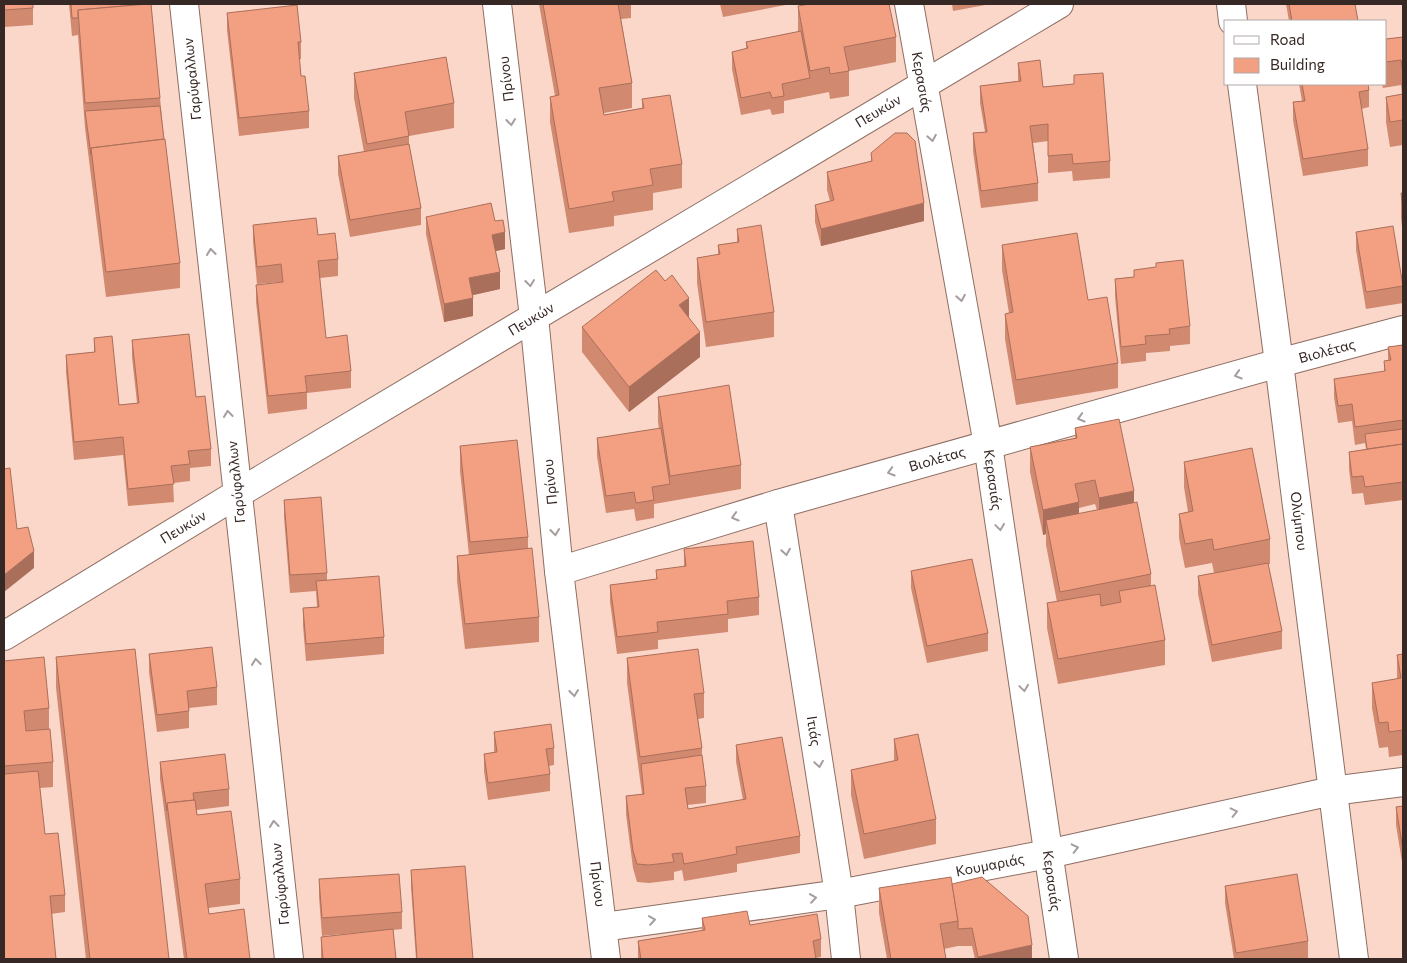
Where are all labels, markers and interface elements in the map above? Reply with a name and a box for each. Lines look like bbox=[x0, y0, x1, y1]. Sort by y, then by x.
legend bbox=[1224, 20, 1387, 85]
text: Road bbox=[1270, 30, 1305, 48]
street label: Γαρύφαλλων bbox=[179, 37, 204, 121]
street label: Κερασιάς bbox=[909, 50, 936, 114]
street label: Πρίνου bbox=[494, 55, 517, 103]
text: Building bbox=[1270, 55, 1325, 73]
street label: Πευκών bbox=[852, 90, 904, 131]
one-way arrow bbox=[505, 118, 516, 126]
one-way arrow bbox=[927, 134, 937, 142]
one-way arrow bbox=[206, 248, 217, 256]
one-way arrow bbox=[524, 279, 535, 287]
one-way arrow bbox=[956, 293, 966, 302]
street label: Πευκών bbox=[505, 298, 557, 339]
street label: Βιολέτας bbox=[1297, 335, 1357, 366]
one-way arrow bbox=[1234, 369, 1242, 379]
one-way arrow bbox=[223, 410, 234, 418]
one-way arrow bbox=[1078, 413, 1086, 423]
street label: Γαρύφαλλων bbox=[223, 440, 248, 524]
street label: Βιολέτας bbox=[907, 442, 967, 475]
street label: Κερασιάς bbox=[981, 448, 1006, 512]
street label: Πρίνου bbox=[539, 458, 560, 506]
one-way arrow bbox=[888, 466, 896, 476]
street label: Ολύμπου bbox=[1287, 491, 1312, 551]
street label: Πευκών bbox=[157, 506, 209, 547]
one-way arrow bbox=[731, 511, 740, 521]
one-way arrow bbox=[994, 523, 1005, 531]
one-way arrow bbox=[549, 528, 560, 536]
one-way arrow bbox=[780, 547, 790, 556]
one-way arrow bbox=[251, 658, 262, 666]
one-way arrow bbox=[1018, 684, 1029, 692]
one-way arrow bbox=[568, 690, 579, 698]
street label: Ιτιάς bbox=[804, 715, 825, 747]
one-way arrow bbox=[813, 761, 824, 769]
one-way arrow bbox=[1230, 808, 1238, 818]
one-way arrow bbox=[269, 820, 280, 828]
street label: Γαρύφαλλων bbox=[267, 842, 292, 926]
one-way arrow bbox=[1071, 843, 1080, 854]
street label: Κερασιάς bbox=[1040, 849, 1065, 913]
street label: Κουμαριάς bbox=[954, 850, 1026, 879]
street label: Πρίνου bbox=[587, 860, 610, 908]
one-way arrow bbox=[809, 893, 817, 904]
one-way arrow bbox=[648, 915, 656, 926]

